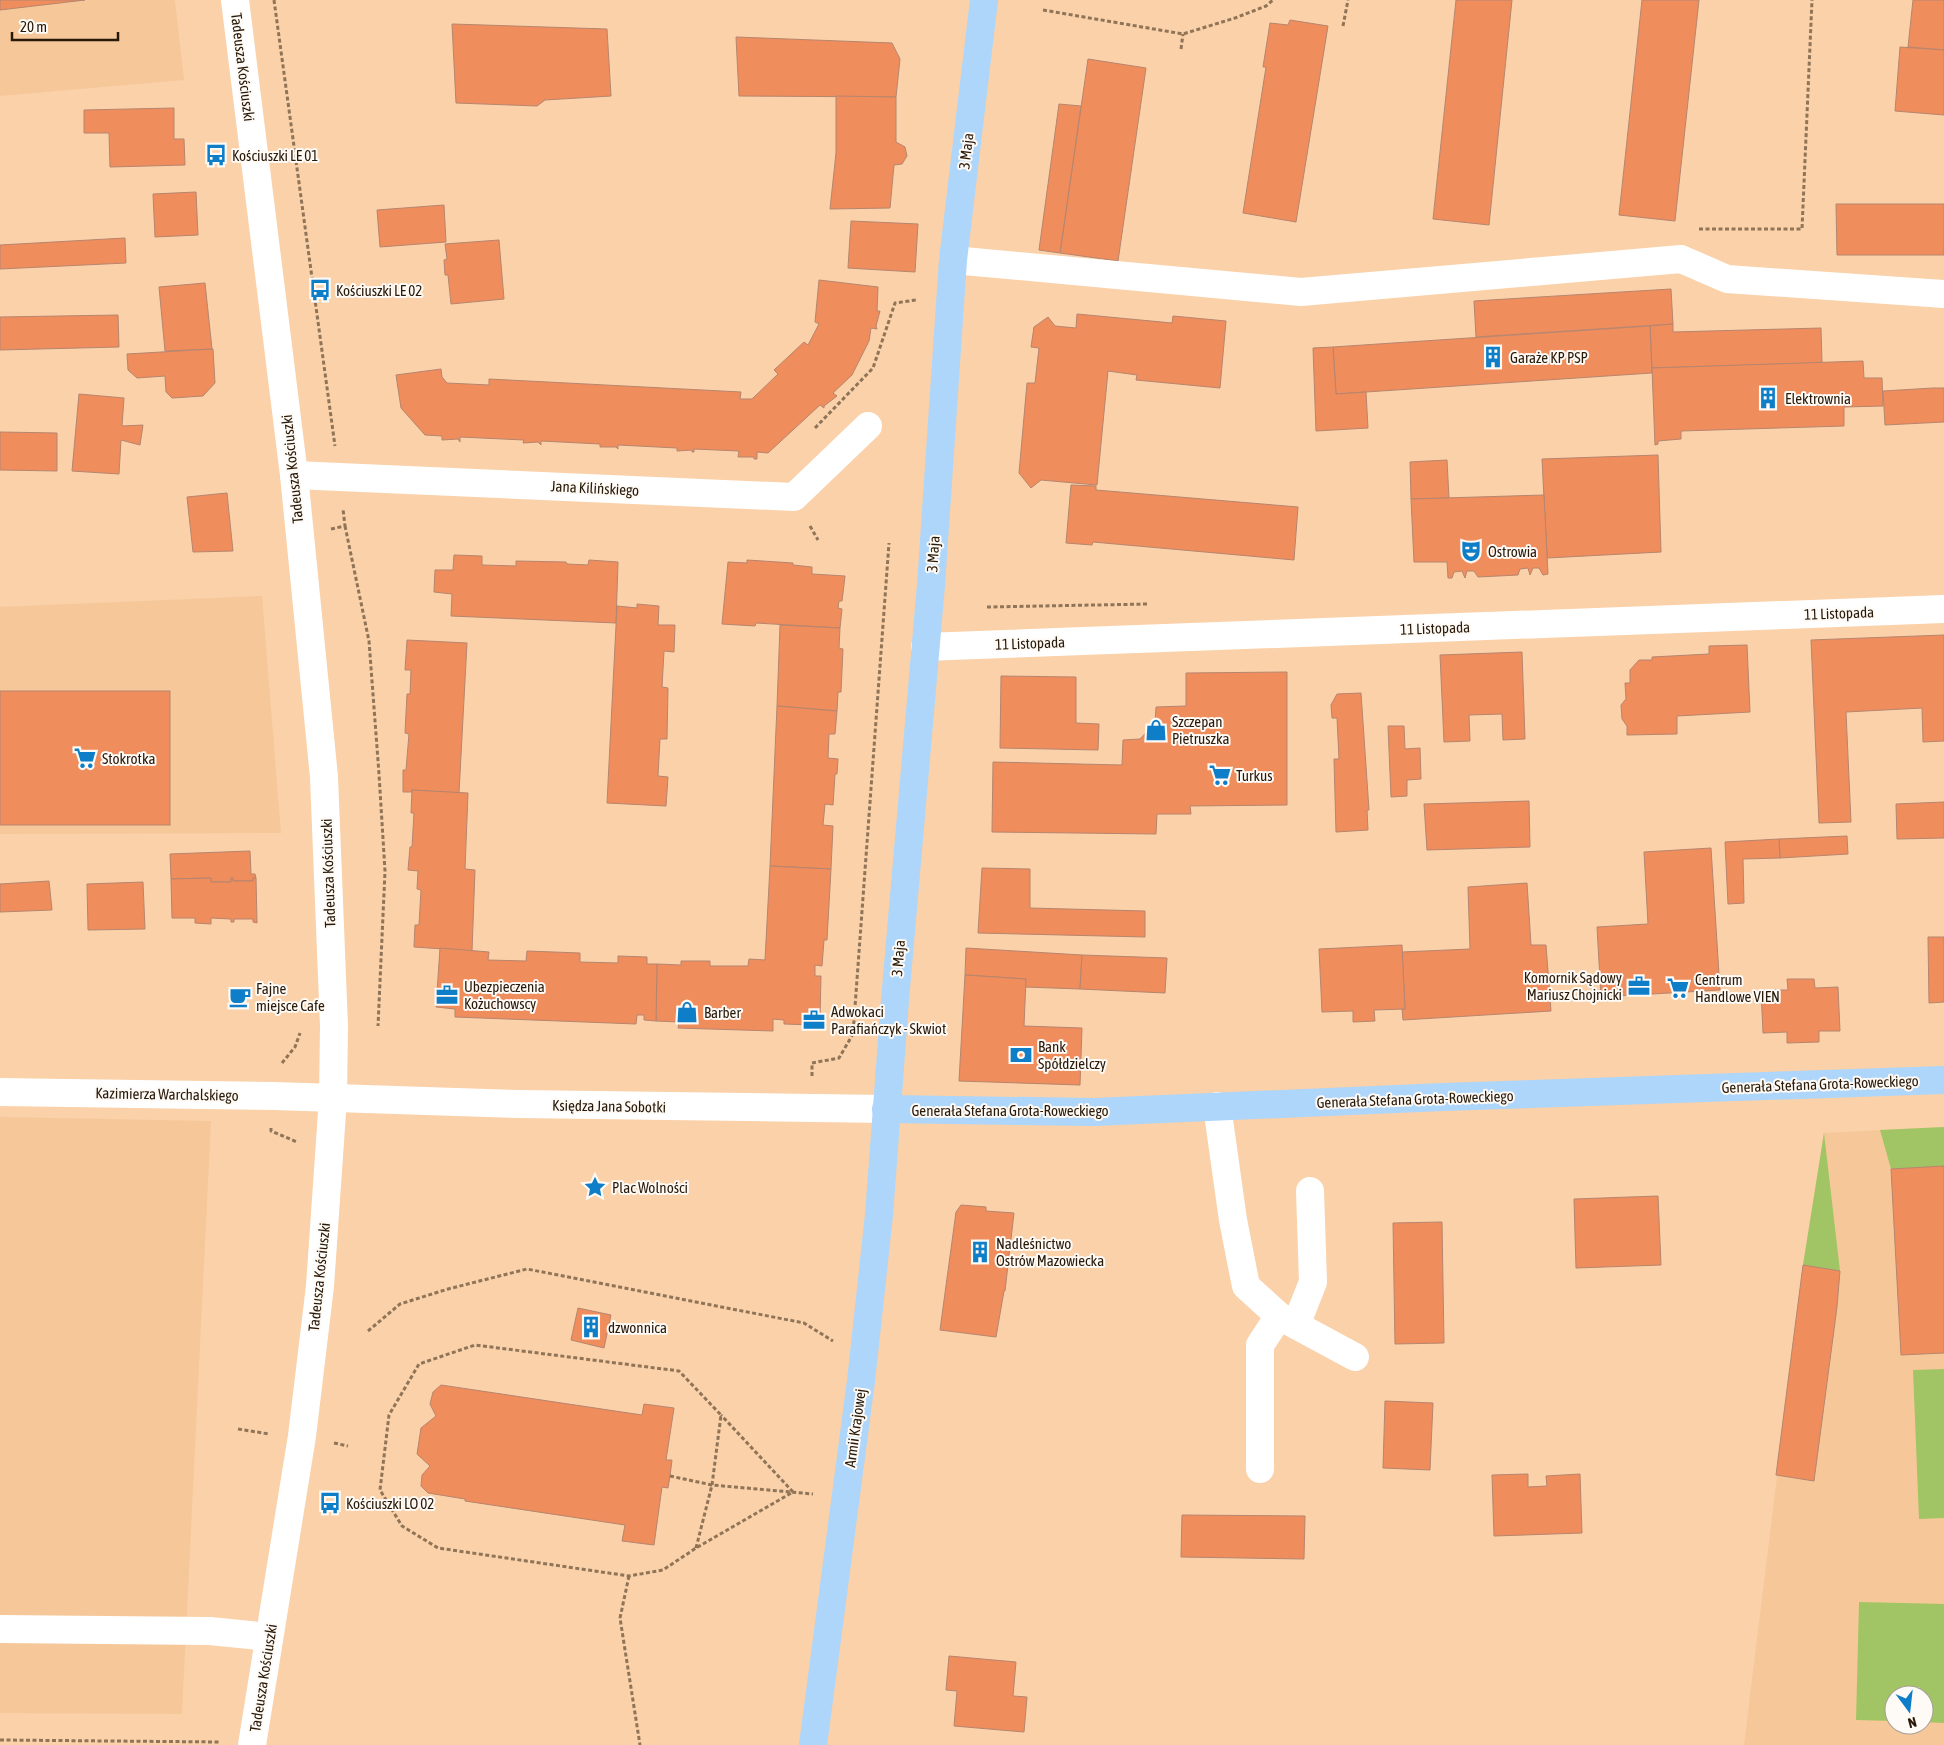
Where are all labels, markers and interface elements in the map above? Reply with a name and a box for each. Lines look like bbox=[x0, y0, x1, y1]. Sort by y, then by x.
scale bar bbox=[12, 10, 119, 42]
street label: Tadeusza Kościuszki bbox=[228, 12, 258, 122]
text: 20 m bbox=[20, 18, 47, 35]
street label: 3 Maja bbox=[955, 132, 977, 170]
bus stop icon: Kościuszki LE 01 bbox=[203, 142, 229, 168]
place label: Kościuszki LE 01 bbox=[232, 147, 318, 164]
bus stop icon: Kościuszki LE 02 bbox=[307, 277, 333, 303]
place label: Kościuszki LE 02 bbox=[336, 282, 422, 299]
building icon: Garaże KP PSP bbox=[1480, 344, 1506, 370]
place label: Garaże KP PSP bbox=[1510, 349, 1588, 366]
building icon: Elektrownia bbox=[1755, 385, 1781, 411]
place label: Elektrownia bbox=[1785, 390, 1851, 407]
street label: Tadeusza Kościuszki bbox=[278, 414, 306, 524]
street label: Jana Kilińskiego bbox=[550, 477, 640, 499]
street label: 3 Maja bbox=[923, 535, 943, 573]
theatre icon: Ostrowia bbox=[1458, 538, 1484, 564]
place label: Ostrowia bbox=[1488, 543, 1537, 560]
street label: 11 Listopada bbox=[1804, 603, 1874, 623]
street label: 11 Listopada bbox=[1400, 618, 1470, 638]
street label: 11 Listopada bbox=[995, 633, 1065, 653]
place label: Szczepan Pietruszka bbox=[1172, 713, 1230, 747]
shop icon: Szczepan Pietruszka bbox=[1143, 717, 1169, 743]
supermarket icon: Stokrotka bbox=[72, 745, 98, 771]
place label: Stokrotka bbox=[102, 750, 156, 767]
supermarket icon: Turkus bbox=[1207, 762, 1233, 788]
place label: Turkus bbox=[1236, 767, 1273, 784]
street label: Tadeusza Kościuszki bbox=[318, 818, 338, 928]
street label: 3 Maja bbox=[888, 939, 908, 977]
place label: Komornik Sądowy Mariusz Chojnicki bbox=[1524, 969, 1622, 1003]
place label: Centrum Handlowe VIEN bbox=[1695, 971, 1780, 1005]
office icon: Komornik Sądowy Mariusz Chojnicki bbox=[1626, 973, 1652, 999]
supermarket icon: Centrum Handlowe VIEN bbox=[1665, 975, 1691, 1001]
place label: Ubezpieczenia Kożuchowscy bbox=[464, 978, 545, 1012]
place label: Fajne miejsce Cafe bbox=[256, 980, 325, 1014]
office icon: Ubezpieczenia Kożuchowscy bbox=[434, 982, 460, 1008]
cafe icon: Fajne miejsce Cafe bbox=[227, 984, 253, 1010]
shop icon: Barber bbox=[674, 999, 700, 1025]
place label: Adwokaci Parafiańczyk - Skwiot bbox=[831, 1003, 946, 1037]
place label: Barber bbox=[704, 1004, 741, 1021]
office icon: Adwokaci Parafiańczyk - Skwiot bbox=[801, 1007, 827, 1033]
place label: Bank Spółdzielczy bbox=[1038, 1038, 1106, 1072]
bank icon: Bank Spółdzielczy bbox=[1008, 1042, 1034, 1068]
street label: Generała Stefana Grota-Roweckiego bbox=[1721, 1072, 1919, 1096]
street label: Kazimierza Warchalskiego bbox=[95, 1084, 239, 1104]
street label: Generała Stefana Grota-Roweckiego bbox=[1316, 1087, 1514, 1111]
street label: Księdza Jana Sobotki bbox=[552, 1097, 666, 1115]
street label: Generała Stefana Grota-Roweckiego bbox=[911, 1102, 1109, 1119]
place icon: Plac Wolności bbox=[582, 1174, 608, 1200]
place label: Plac Wolności bbox=[612, 1179, 688, 1196]
street label: Tadeusza Kościuszki bbox=[305, 1222, 333, 1332]
place label: Nadleśnictwo Ostrów Mazowiecka bbox=[996, 1235, 1104, 1269]
building icon: Nadleśnictwo Ostrów Mazowiecka bbox=[967, 1239, 993, 1265]
building icon: dzwonnica bbox=[578, 1314, 604, 1340]
place label: dzwonnica bbox=[608, 1319, 667, 1336]
street label: Armii Krajowej bbox=[841, 1388, 869, 1468]
bus stop icon: Kościuszki LO 02 bbox=[317, 1490, 343, 1516]
place label: Kościuszki LO 02 bbox=[346, 1495, 434, 1512]
street label: Tadeusza Kościuszki bbox=[246, 1623, 280, 1733]
north arrow bbox=[1884, 1685, 1934, 1735]
text: N bbox=[1906, 1714, 1918, 1731]

